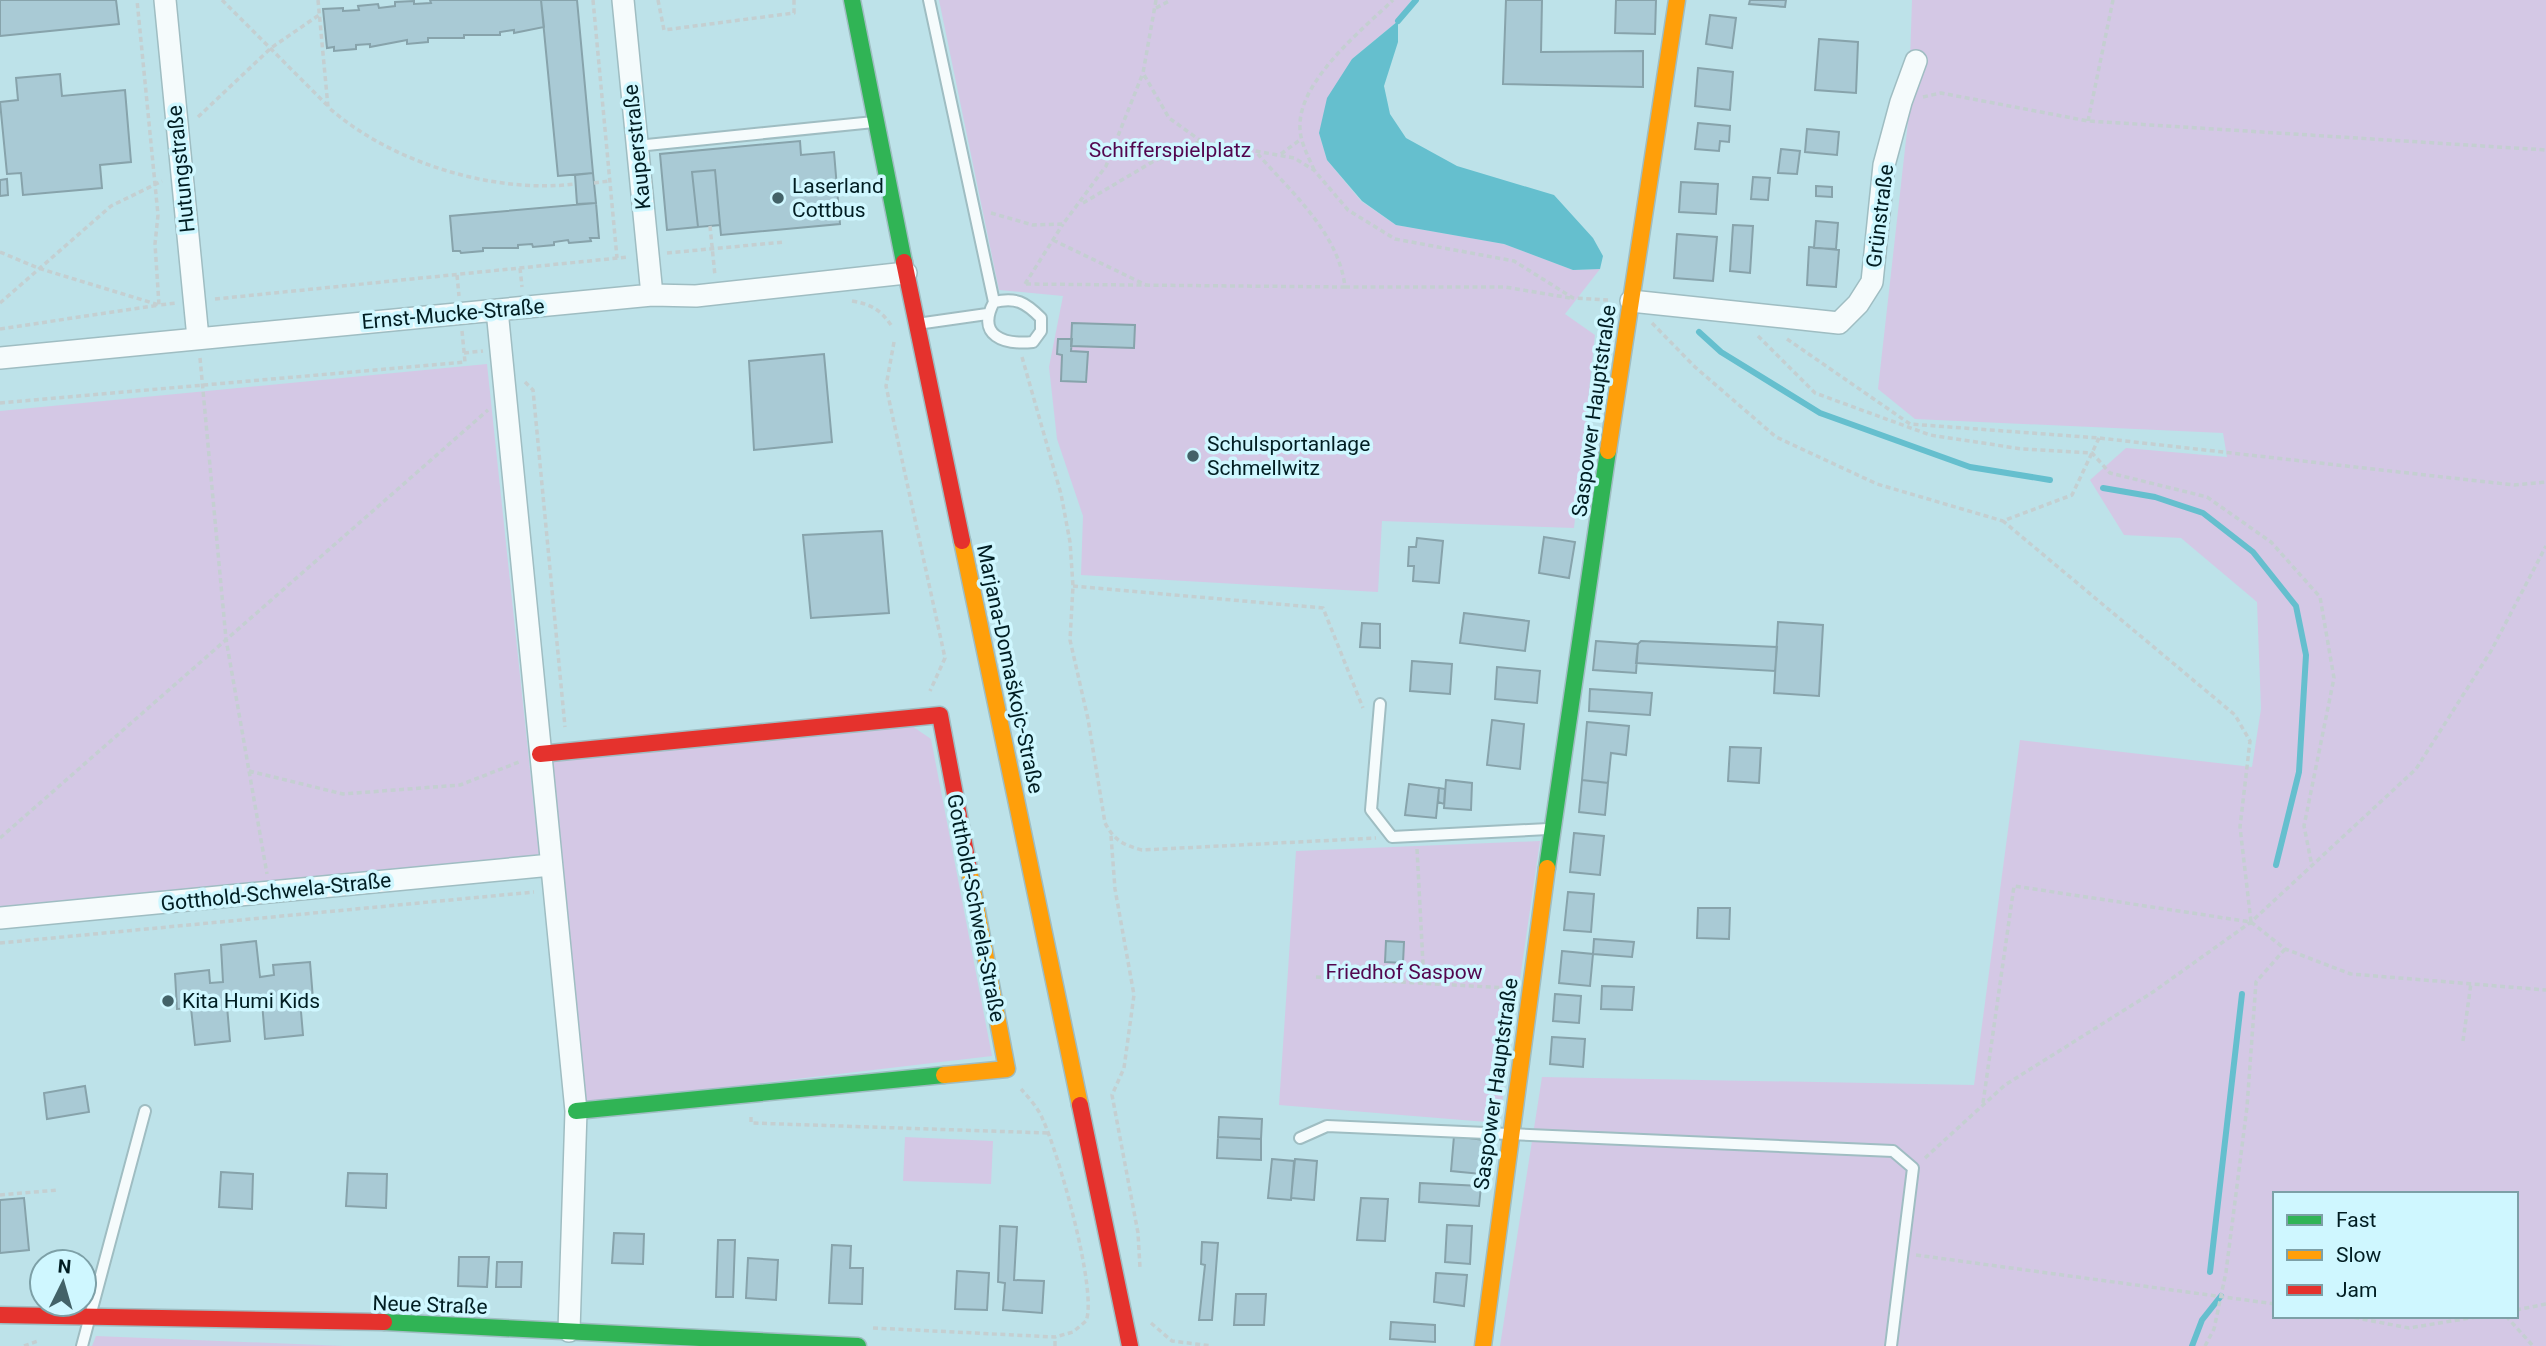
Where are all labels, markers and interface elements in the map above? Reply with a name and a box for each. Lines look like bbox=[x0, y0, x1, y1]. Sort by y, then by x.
street label: Kauperstraße bbox=[618, 83, 656, 211]
street label: Hutungstraße bbox=[162, 104, 200, 234]
park label: Schifferspielplatz bbox=[1089, 138, 1251, 162]
street label: Grünstraße bbox=[1862, 163, 1898, 269]
place label: Laserland Cottbus bbox=[792, 174, 884, 222]
marker: Laserland Cottbus bbox=[770, 190, 786, 206]
street label: Ernst-Mucke-Straße bbox=[361, 294, 545, 334]
street label: Saspower Hauptstraße bbox=[1567, 303, 1621, 519]
place label: Schulsportanlage Schmellwitz bbox=[1207, 432, 1370, 480]
marker: Schulsportanlage Schmellwitz bbox=[1185, 448, 1201, 464]
street label: Marjana-Domaškojc-Straße bbox=[972, 542, 1048, 796]
street label: Gotthold-Schwela-Straße bbox=[942, 792, 1010, 1024]
street label: Gotthold-Schwela-Straße bbox=[160, 868, 392, 916]
park label: Friedhof Saspow bbox=[1326, 960, 1483, 984]
street label: Saspower Hauptstraße bbox=[1469, 976, 1523, 1192]
place label: Kita Humi Kids bbox=[182, 989, 320, 1013]
marker: Kita Humi Kids bbox=[160, 993, 176, 1009]
legend bbox=[2273, 1192, 2518, 1318]
text: Fast bbox=[2336, 1208, 2377, 1232]
text: Slow bbox=[2336, 1243, 2382, 1267]
north arrow bbox=[28, 1248, 98, 1318]
text: N bbox=[57, 1255, 72, 1279]
text: Jam bbox=[2336, 1278, 2377, 1302]
street label: Neue Straße bbox=[372, 1291, 488, 1319]

